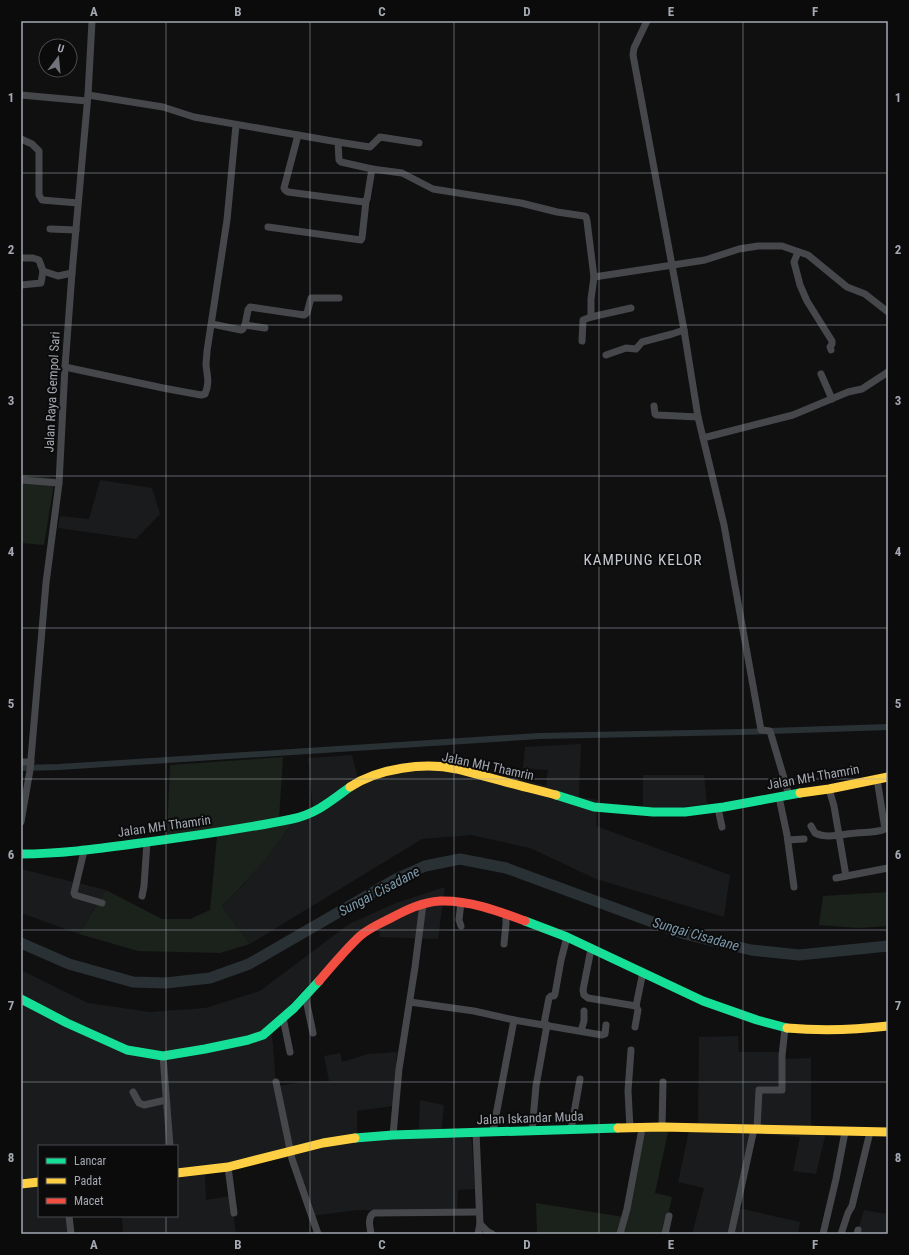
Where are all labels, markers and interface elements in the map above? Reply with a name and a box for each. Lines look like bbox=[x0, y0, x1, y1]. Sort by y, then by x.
text: A bbox=[90, 4, 98, 19]
text: B bbox=[234, 4, 242, 19]
text: C bbox=[378, 4, 386, 19]
text: D bbox=[523, 4, 531, 19]
text: E bbox=[668, 4, 675, 19]
text: F bbox=[812, 4, 818, 19]
north arrow bbox=[38, 38, 78, 78]
text: U bbox=[56, 42, 65, 56]
text: 1 bbox=[8, 90, 14, 105]
text: 1 bbox=[895, 90, 901, 105]
text: 2 bbox=[8, 242, 15, 257]
text: 2 bbox=[895, 242, 902, 257]
street label: Jalan Raya Gempol Sari bbox=[41, 331, 63, 453]
text: 3 bbox=[8, 393, 14, 408]
text: 3 bbox=[895, 393, 901, 408]
text: 4 bbox=[8, 544, 15, 559]
text: 4 bbox=[895, 544, 902, 559]
district label: KAMPUNG KELOR bbox=[584, 551, 702, 569]
text: 5 bbox=[8, 696, 15, 711]
text: 5 bbox=[895, 696, 902, 711]
street label: Jalan MH Thamrin bbox=[441, 749, 535, 783]
street label: Jalan MH Thamrin bbox=[765, 761, 861, 793]
street label: Jalan MH Thamrin bbox=[116, 812, 212, 840]
text: 6 bbox=[8, 847, 15, 862]
text: 6 bbox=[895, 847, 902, 862]
water label: Sungai Cisadane bbox=[336, 863, 422, 919]
water label: Sungai Cisadane bbox=[651, 914, 741, 954]
text: 7 bbox=[8, 998, 15, 1013]
text: 7 bbox=[895, 998, 902, 1013]
street label: Jalan Iskandar Muda bbox=[476, 1109, 584, 1127]
legend bbox=[38, 1145, 178, 1217]
text: 8 bbox=[8, 1150, 14, 1165]
text: 8 bbox=[895, 1150, 901, 1165]
text: Lancar bbox=[74, 1154, 107, 1168]
text: Padat bbox=[74, 1174, 102, 1188]
text: Macet bbox=[74, 1194, 104, 1208]
text: A bbox=[90, 1237, 98, 1252]
text: B bbox=[234, 1237, 242, 1252]
text: C bbox=[378, 1237, 386, 1252]
text: D bbox=[523, 1237, 531, 1252]
text: E bbox=[668, 1237, 675, 1252]
text: F bbox=[812, 1237, 818, 1252]

